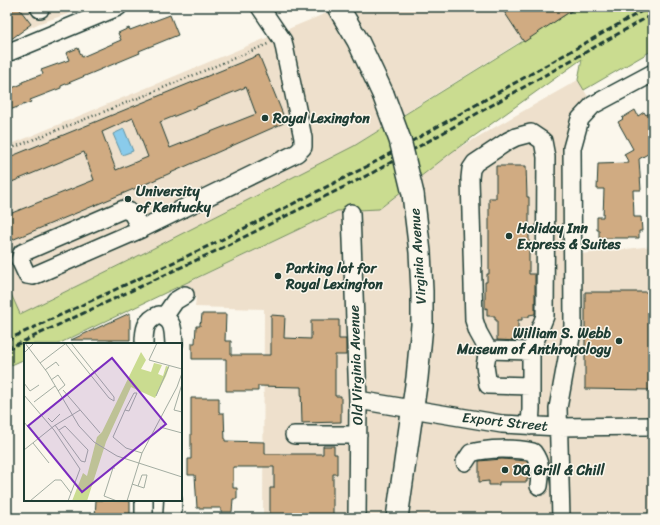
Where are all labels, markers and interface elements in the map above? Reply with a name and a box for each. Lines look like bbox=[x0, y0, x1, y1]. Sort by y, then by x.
place label: Royal Lexington bbox=[272, 106, 370, 131]
marker: Royal Lexington bbox=[260, 113, 270, 123]
place label: University of Kentucky bbox=[136, 179, 212, 220]
marker: University of Kentucky bbox=[123, 194, 133, 204]
street label: Virginia Avenue bbox=[402, 207, 434, 305]
place label: Holiday Inn Express & Suites bbox=[516, 216, 621, 257]
marker: Holiday Inn Express & Suites bbox=[504, 231, 514, 241]
place label: Parking lot for Royal Lexington bbox=[285, 256, 383, 297]
marker: Parking lot for Royal Lexington bbox=[273, 271, 283, 281]
street label: Old Virginia Avenue bbox=[341, 305, 371, 425]
place label: William S. Webb Museum of Anthropology bbox=[456, 321, 612, 362]
marker: William S. Webb Museum of Anthropology bbox=[614, 336, 624, 346]
inset map bbox=[24, 343, 182, 501]
street label: Export Street bbox=[461, 405, 549, 439]
place label: DQ Grill & Chill bbox=[513, 458, 605, 483]
marker: DQ Grill & Chill bbox=[500, 465, 510, 475]

